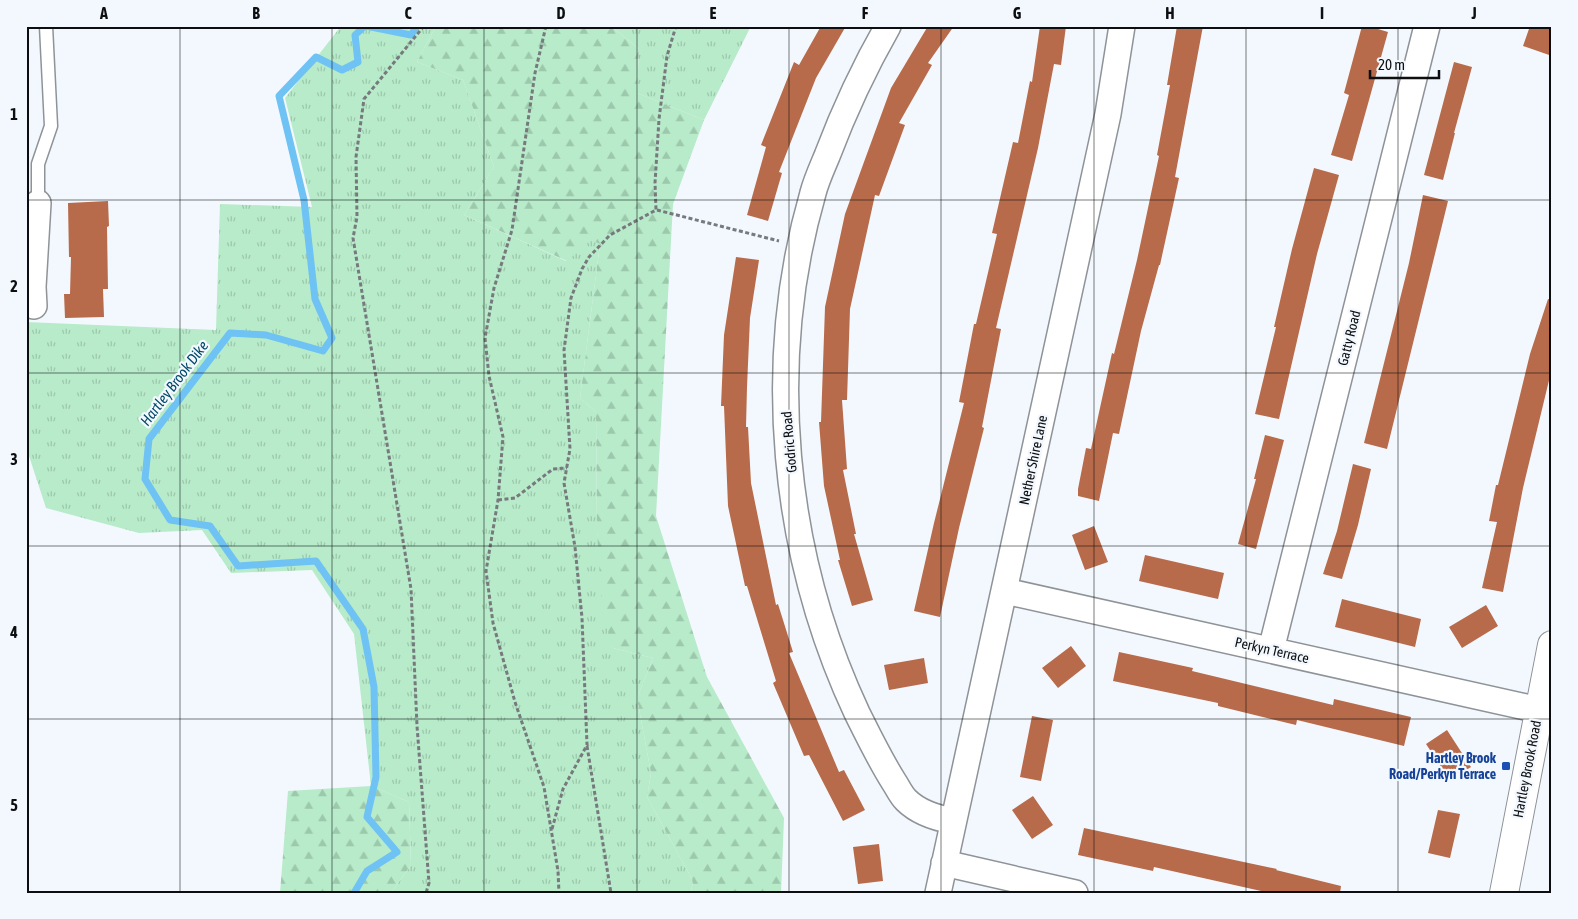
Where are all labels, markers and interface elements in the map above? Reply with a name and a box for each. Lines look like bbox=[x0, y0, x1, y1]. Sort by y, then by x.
text: A bbox=[99, 4, 108, 22]
text: B bbox=[252, 4, 260, 22]
text: C bbox=[404, 4, 412, 22]
text: D bbox=[557, 4, 566, 22]
text: E bbox=[710, 4, 717, 22]
text: F bbox=[862, 4, 869, 22]
text: G bbox=[1013, 4, 1022, 22]
text: H bbox=[1165, 4, 1175, 22]
text: I bbox=[1320, 4, 1324, 22]
text: J bbox=[1470, 4, 1477, 22]
scale bar bbox=[1370, 48, 1439, 80]
text: 20 m bbox=[1378, 56, 1405, 73]
text: 1 bbox=[10, 105, 18, 123]
text: 2 bbox=[10, 277, 18, 295]
street label: Gatty Road bbox=[1334, 309, 1364, 367]
water label: Hartley Brook Dike bbox=[137, 337, 212, 429]
street label: Godric Road bbox=[778, 411, 800, 473]
street label: Nether Shire Lane bbox=[1016, 414, 1050, 506]
text: 3 bbox=[10, 450, 18, 468]
text: 4 bbox=[9, 623, 18, 641]
street label: Perkyn Terrace bbox=[1233, 634, 1311, 666]
street label: Hartley Brook Road bbox=[1510, 719, 1544, 819]
place label: Hartley Brook Road/Perkyn Terrace bbox=[1389, 750, 1497, 782]
marker: Hartley Brook Road/Perkyn Terrace bbox=[1500, 760, 1512, 772]
text: 5 bbox=[10, 796, 18, 814]

